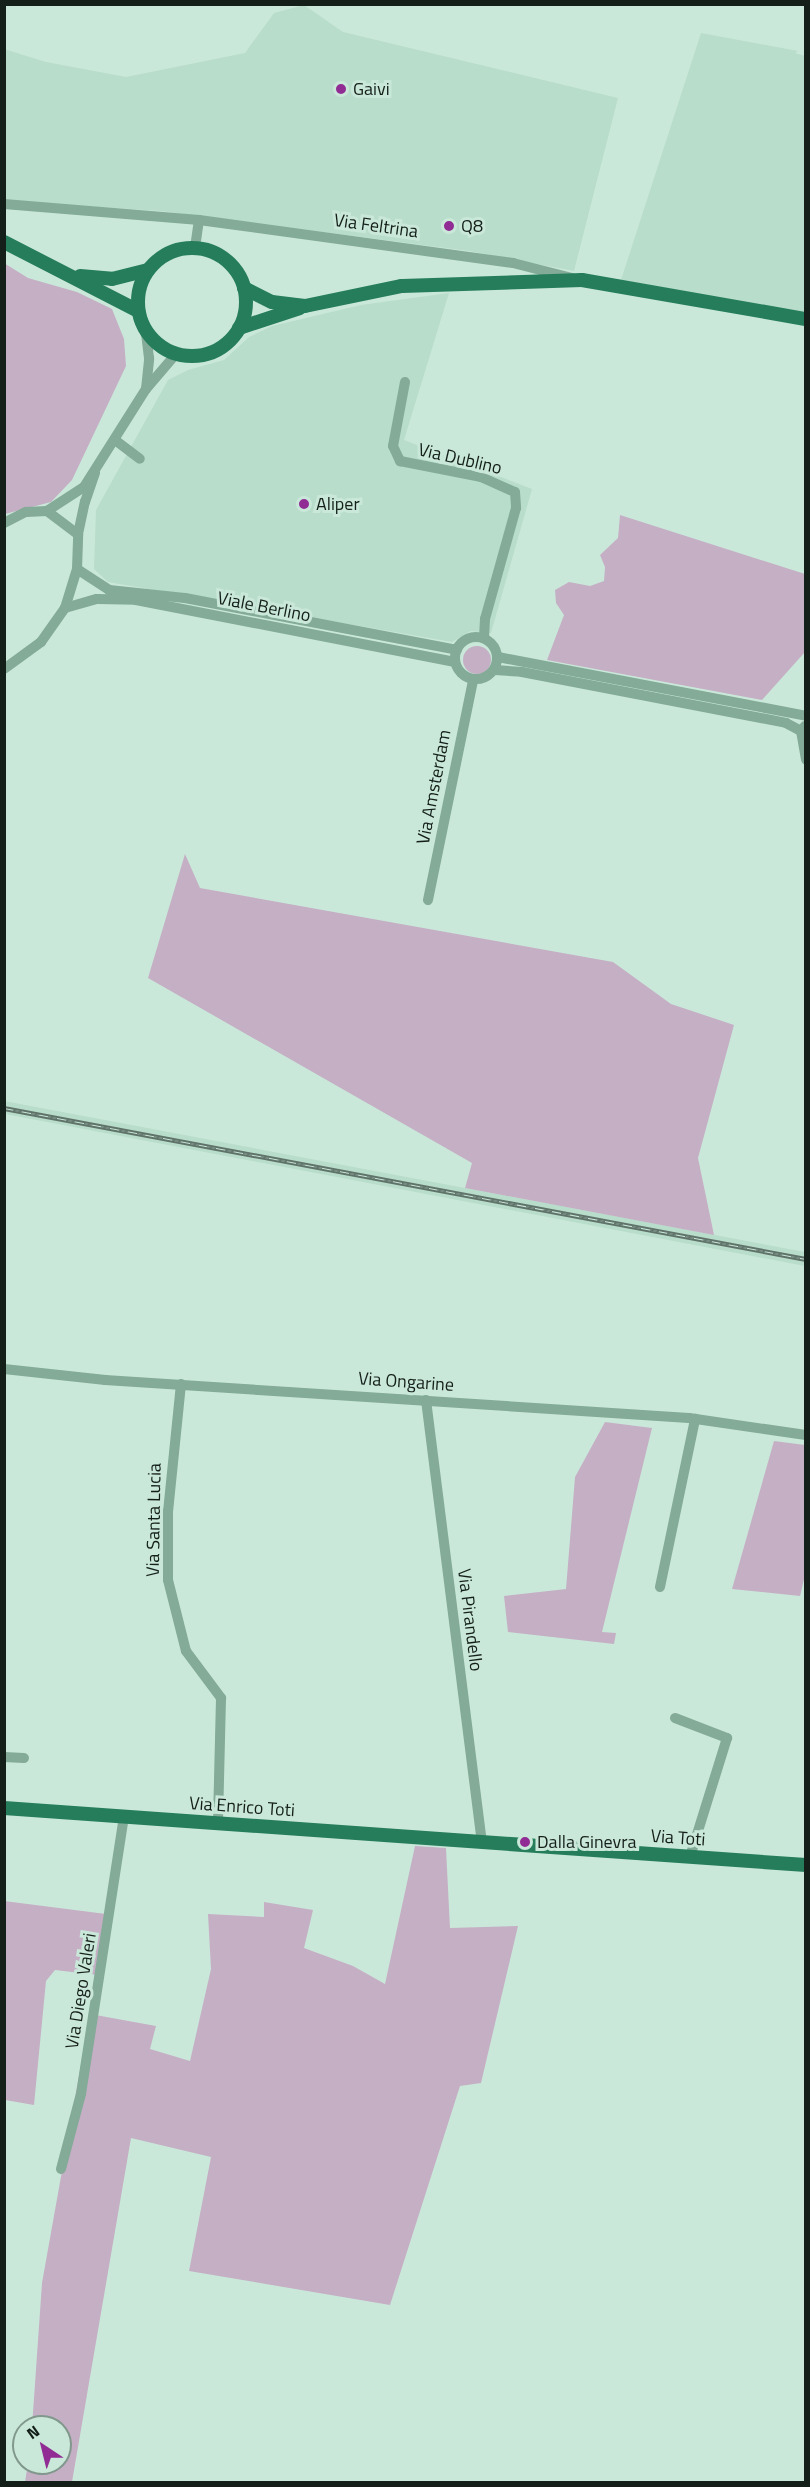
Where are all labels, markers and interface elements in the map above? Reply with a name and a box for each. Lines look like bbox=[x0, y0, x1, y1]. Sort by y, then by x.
place label: Gaivi bbox=[353, 78, 390, 100]
marker: Gaivi bbox=[334, 82, 348, 96]
street label: Via Feltrina bbox=[332, 209, 420, 243]
place label: Q8 bbox=[461, 215, 483, 237]
marker: Q8 bbox=[442, 219, 456, 233]
street label: Via Dublino bbox=[416, 439, 504, 479]
place label: Aliper bbox=[316, 493, 360, 515]
marker: Aliper bbox=[297, 497, 311, 511]
street label: Viale Berlino bbox=[216, 587, 312, 627]
street label: Via Amsterdam bbox=[412, 728, 456, 846]
street label: Via Ongarine bbox=[357, 1368, 455, 1396]
street label: Via Santa Lucia bbox=[142, 1463, 166, 1577]
street label: Via Pirandello bbox=[453, 1567, 487, 1673]
street label: Via Enrico Toti bbox=[188, 1793, 296, 1821]
street label: Via Toti bbox=[650, 1825, 706, 1851]
place label: Dalla Ginevra bbox=[537, 1831, 636, 1853]
marker: Dalla Ginevra bbox=[518, 1835, 532, 1849]
street label: Via Diego Valeri bbox=[61, 1931, 101, 2051]
north arrow bbox=[12, 2415, 72, 2475]
text: N bbox=[21, 2419, 44, 2445]

